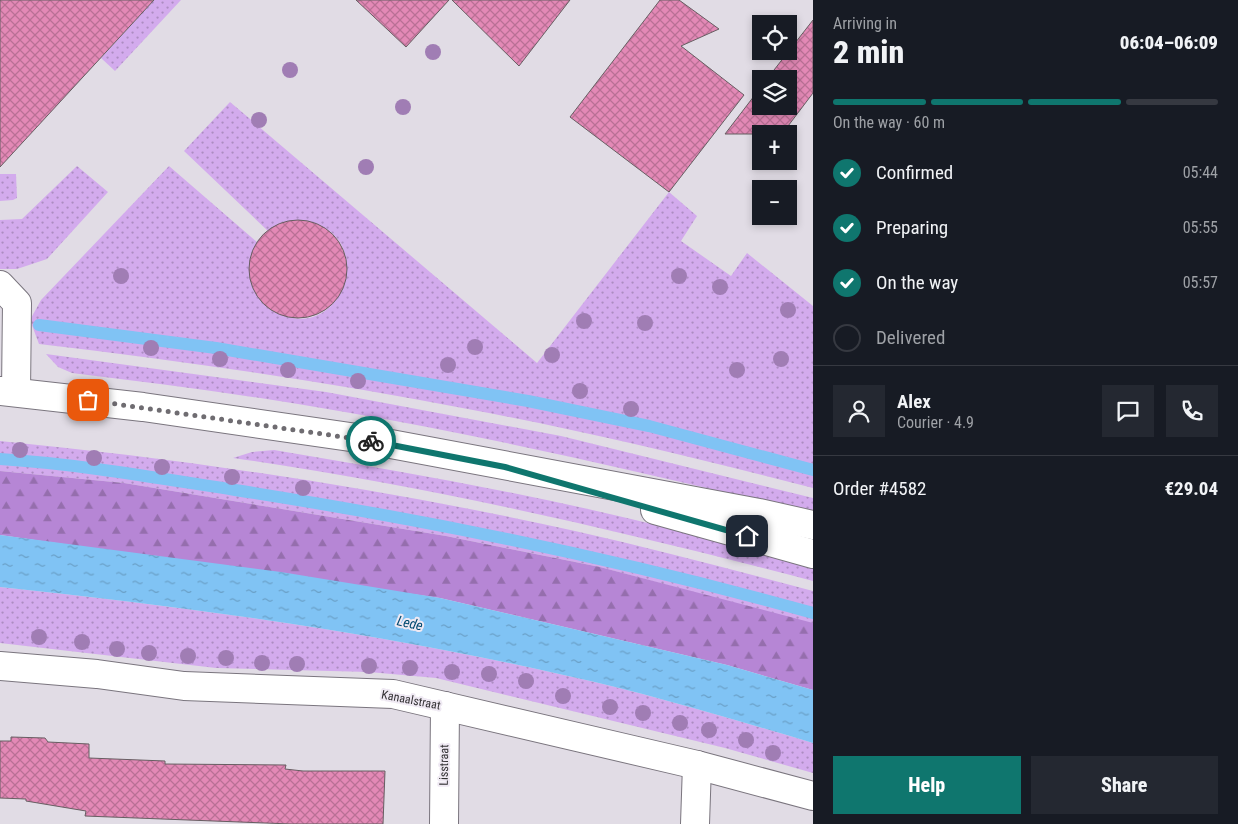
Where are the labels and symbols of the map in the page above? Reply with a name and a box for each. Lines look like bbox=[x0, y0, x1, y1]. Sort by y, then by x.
pin bbox=[67, 379, 109, 421]
courier bbox=[346, 416, 396, 466]
pin bbox=[726, 515, 768, 557]
water label: Lede bbox=[396, 612, 424, 634]
street label: Kanaalstraat bbox=[380, 687, 442, 713]
street label: Lisstraat bbox=[437, 744, 451, 786]

